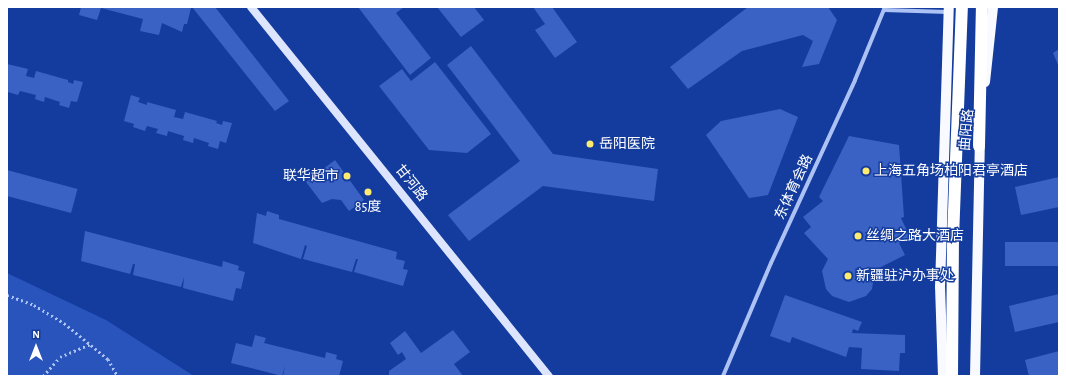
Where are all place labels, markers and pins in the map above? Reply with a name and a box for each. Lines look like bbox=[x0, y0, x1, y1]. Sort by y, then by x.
place label: 岳阳医院 bbox=[599, 136, 655, 152]
marker: 岳阳医院 bbox=[584, 138, 596, 150]
place label: 上海五角场柏阳君亭酒店 bbox=[874, 163, 1028, 179]
marker: 上海五角场柏阳君亭酒店 bbox=[861, 166, 871, 176]
place label: 联华超市 bbox=[283, 168, 339, 184]
marker: 联华超市 bbox=[342, 171, 352, 181]
marker: 85度 bbox=[363, 187, 373, 197]
place label: 85度 bbox=[355, 199, 381, 215]
place label: 丝绸之路大酒店 bbox=[866, 228, 964, 244]
marker: 丝绸之路大酒店 bbox=[853, 231, 863, 241]
place label: 新疆驻沪办事处 bbox=[856, 268, 954, 284]
marker: 新疆驻沪办事处 bbox=[843, 271, 853, 281]

